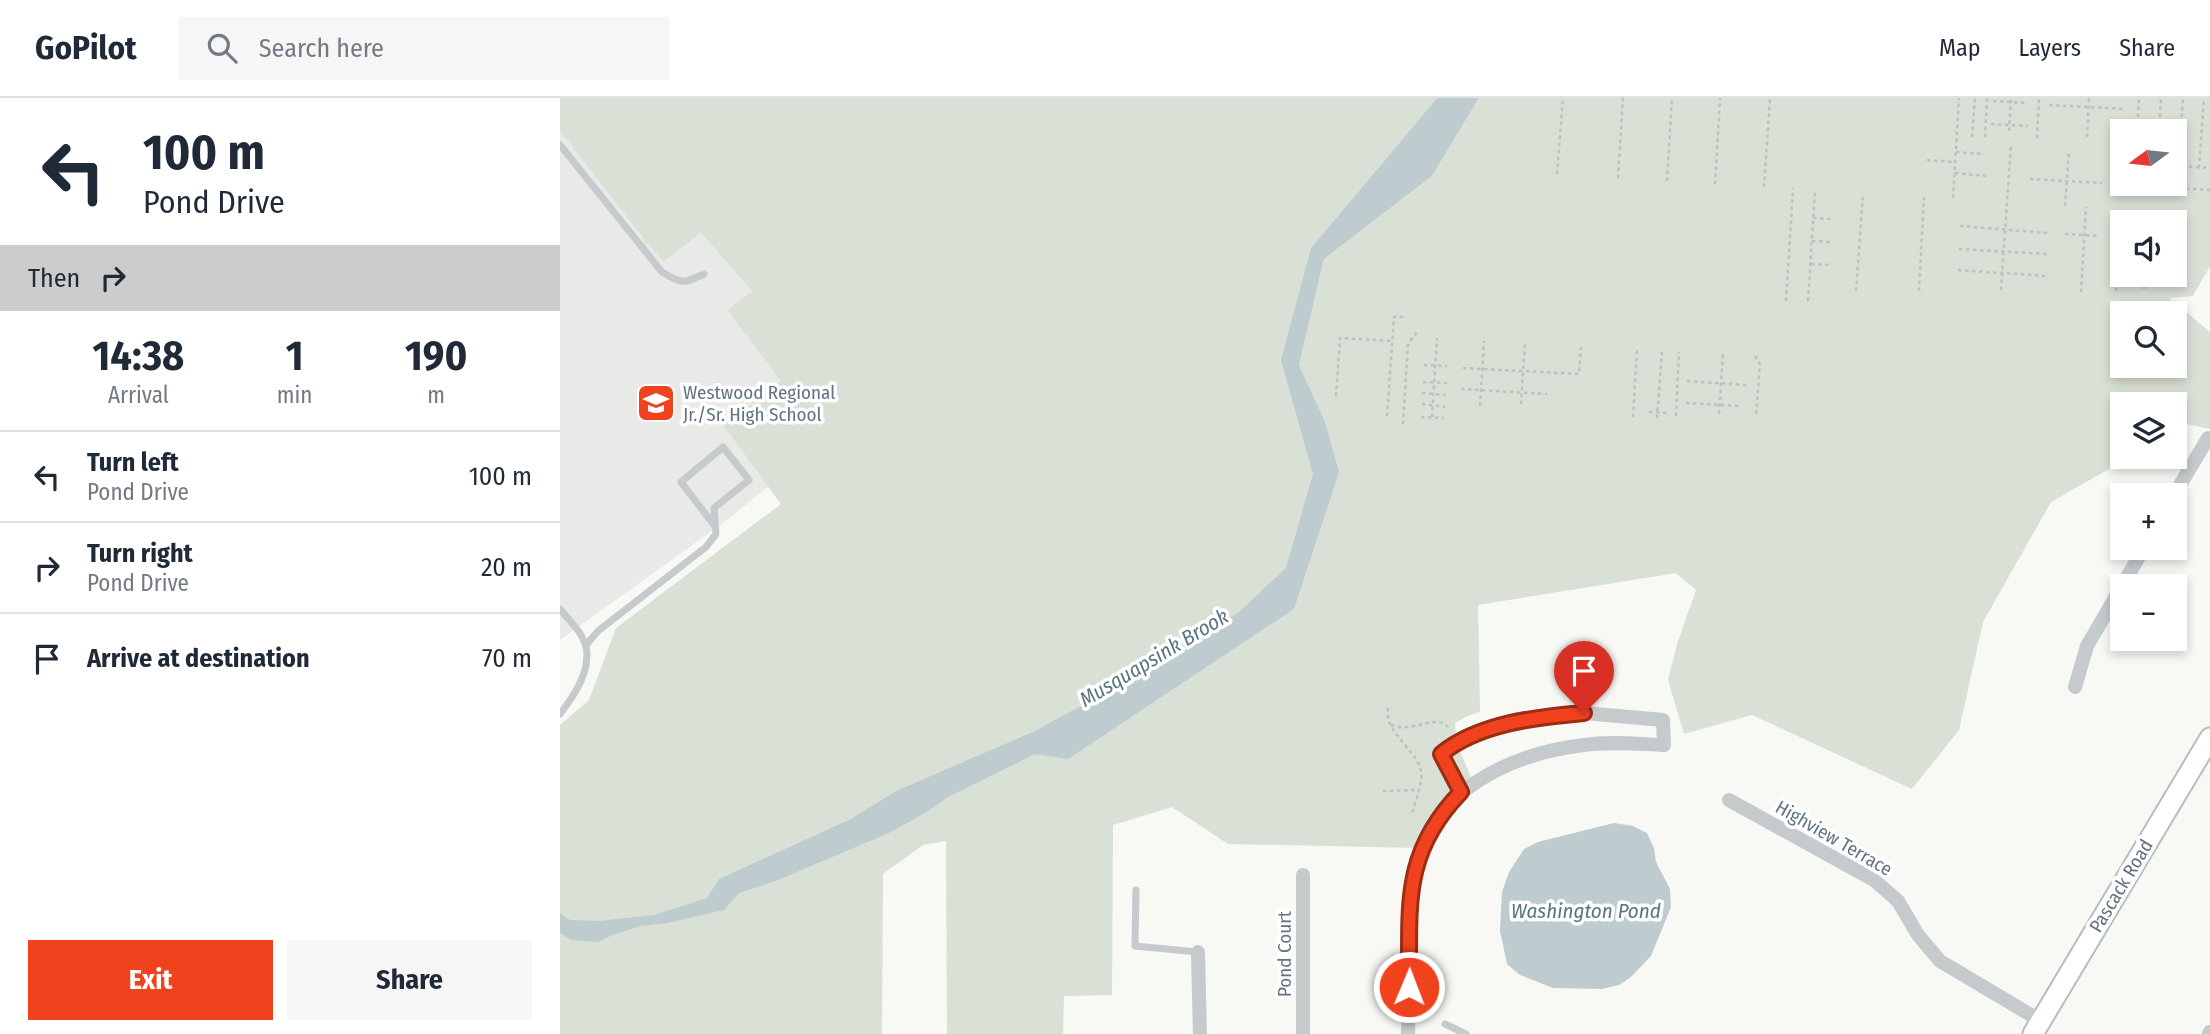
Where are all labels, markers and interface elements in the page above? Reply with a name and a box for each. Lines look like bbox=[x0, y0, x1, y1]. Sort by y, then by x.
search box bbox=[179, 17, 669, 80]
text: GoPilot bbox=[35, 28, 137, 68]
icon: search bbox=[203, 29, 241, 67]
text: Search here bbox=[259, 33, 384, 64]
text: Map bbox=[1939, 34, 1981, 62]
text: Layers bbox=[2019, 34, 2081, 62]
text: Share bbox=[2119, 34, 2175, 62]
north arrow bbox=[2110, 119, 2188, 196]
map controls bbox=[2110, 119, 2187, 651]
text: 100 m bbox=[143, 123, 265, 182]
icon: left bbox=[28, 126, 119, 217]
text: Pond Drive bbox=[143, 183, 285, 221]
button: sound bbox=[2110, 210, 2187, 287]
icon: right bbox=[94, 259, 132, 297]
text: Then bbox=[28, 263, 80, 294]
button: search bbox=[2110, 301, 2187, 378]
text: 14:38 bbox=[93, 331, 184, 381]
text: 1 bbox=[286, 331, 304, 381]
text: 190 bbox=[405, 331, 467, 381]
text: Arrival bbox=[108, 381, 169, 409]
text: min bbox=[277, 381, 312, 409]
text: m bbox=[427, 381, 445, 409]
place label: Westwood Regional Jr./Sr. High School bbox=[683, 381, 835, 426]
school or university icon: Westwood Regional Jr./Sr. High School bbox=[635, 382, 677, 424]
button: layers bbox=[2110, 392, 2187, 469]
text: Turn left bbox=[87, 447, 179, 478]
icon: left bbox=[28, 458, 66, 496]
text: 100 m bbox=[469, 461, 532, 492]
text: Pond Drive bbox=[87, 478, 189, 506]
button: + bbox=[2110, 483, 2187, 560]
text: Turn right bbox=[87, 538, 193, 569]
icon: right bbox=[28, 549, 66, 587]
text: 20 m bbox=[481, 552, 532, 583]
text: Pond Drive bbox=[87, 569, 189, 597]
button: − bbox=[2110, 574, 2187, 651]
water label: Musquapsink Brook bbox=[1075, 603, 1233, 713]
icon: arrive bbox=[28, 640, 66, 678]
pin bbox=[1554, 641, 1614, 713]
text: Arrive at destination bbox=[87, 643, 310, 674]
text: 70 m bbox=[482, 643, 532, 674]
icon: arrive bbox=[1565, 652, 1603, 690]
street label: Highview Terrace bbox=[1772, 795, 1896, 881]
street label: Pascack Road bbox=[2084, 835, 2158, 937]
water label: Washington Pond bbox=[1511, 898, 1661, 924]
street label: Pond Court bbox=[1273, 910, 1296, 997]
button: Exit bbox=[28, 940, 273, 1020]
button: Share bbox=[287, 940, 532, 1020]
position arrow bbox=[1372, 950, 1446, 1024]

